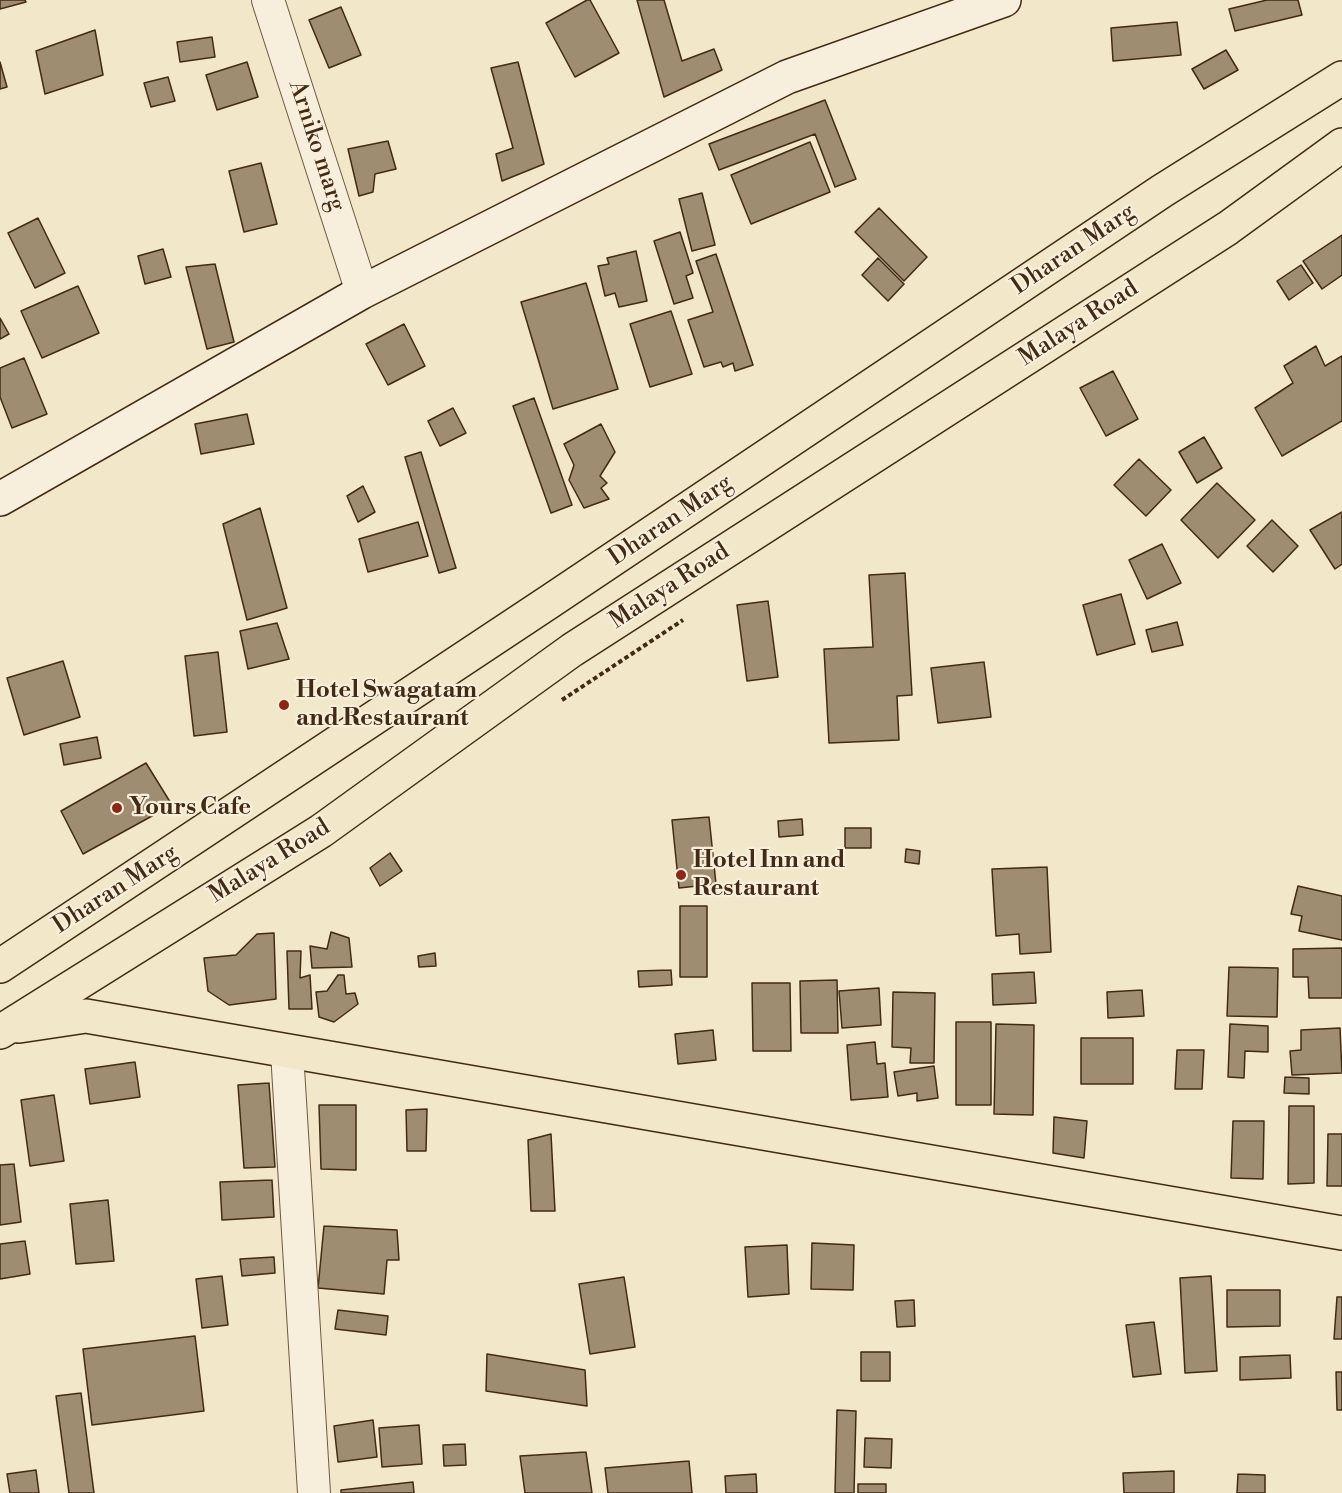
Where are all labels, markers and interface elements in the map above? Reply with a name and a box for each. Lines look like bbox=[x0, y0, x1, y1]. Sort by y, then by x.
street label: Arniko marg bbox=[281, 77, 351, 215]
street label: Dharan Marg bbox=[1007, 198, 1141, 302]
street label: Malaya Road bbox=[1014, 275, 1144, 373]
street label: Dharan Marg bbox=[604, 469, 738, 573]
street label: Malaya Road bbox=[605, 538, 735, 636]
place label: Hotel Swagatam and Restaurant bbox=[296, 677, 477, 733]
marker: Hotel Swagatam and Restaurant bbox=[277, 698, 291, 712]
place label: Yours Cafe bbox=[129, 794, 251, 822]
marker: Yours Cafe bbox=[110, 801, 124, 815]
street label: Malaya Road bbox=[204, 814, 336, 910]
street label: Dharan Marg bbox=[48, 839, 184, 941]
place label: Hotel Inn and Restaurant bbox=[693, 847, 845, 903]
marker: Hotel Inn and Restaurant bbox=[674, 868, 688, 882]

